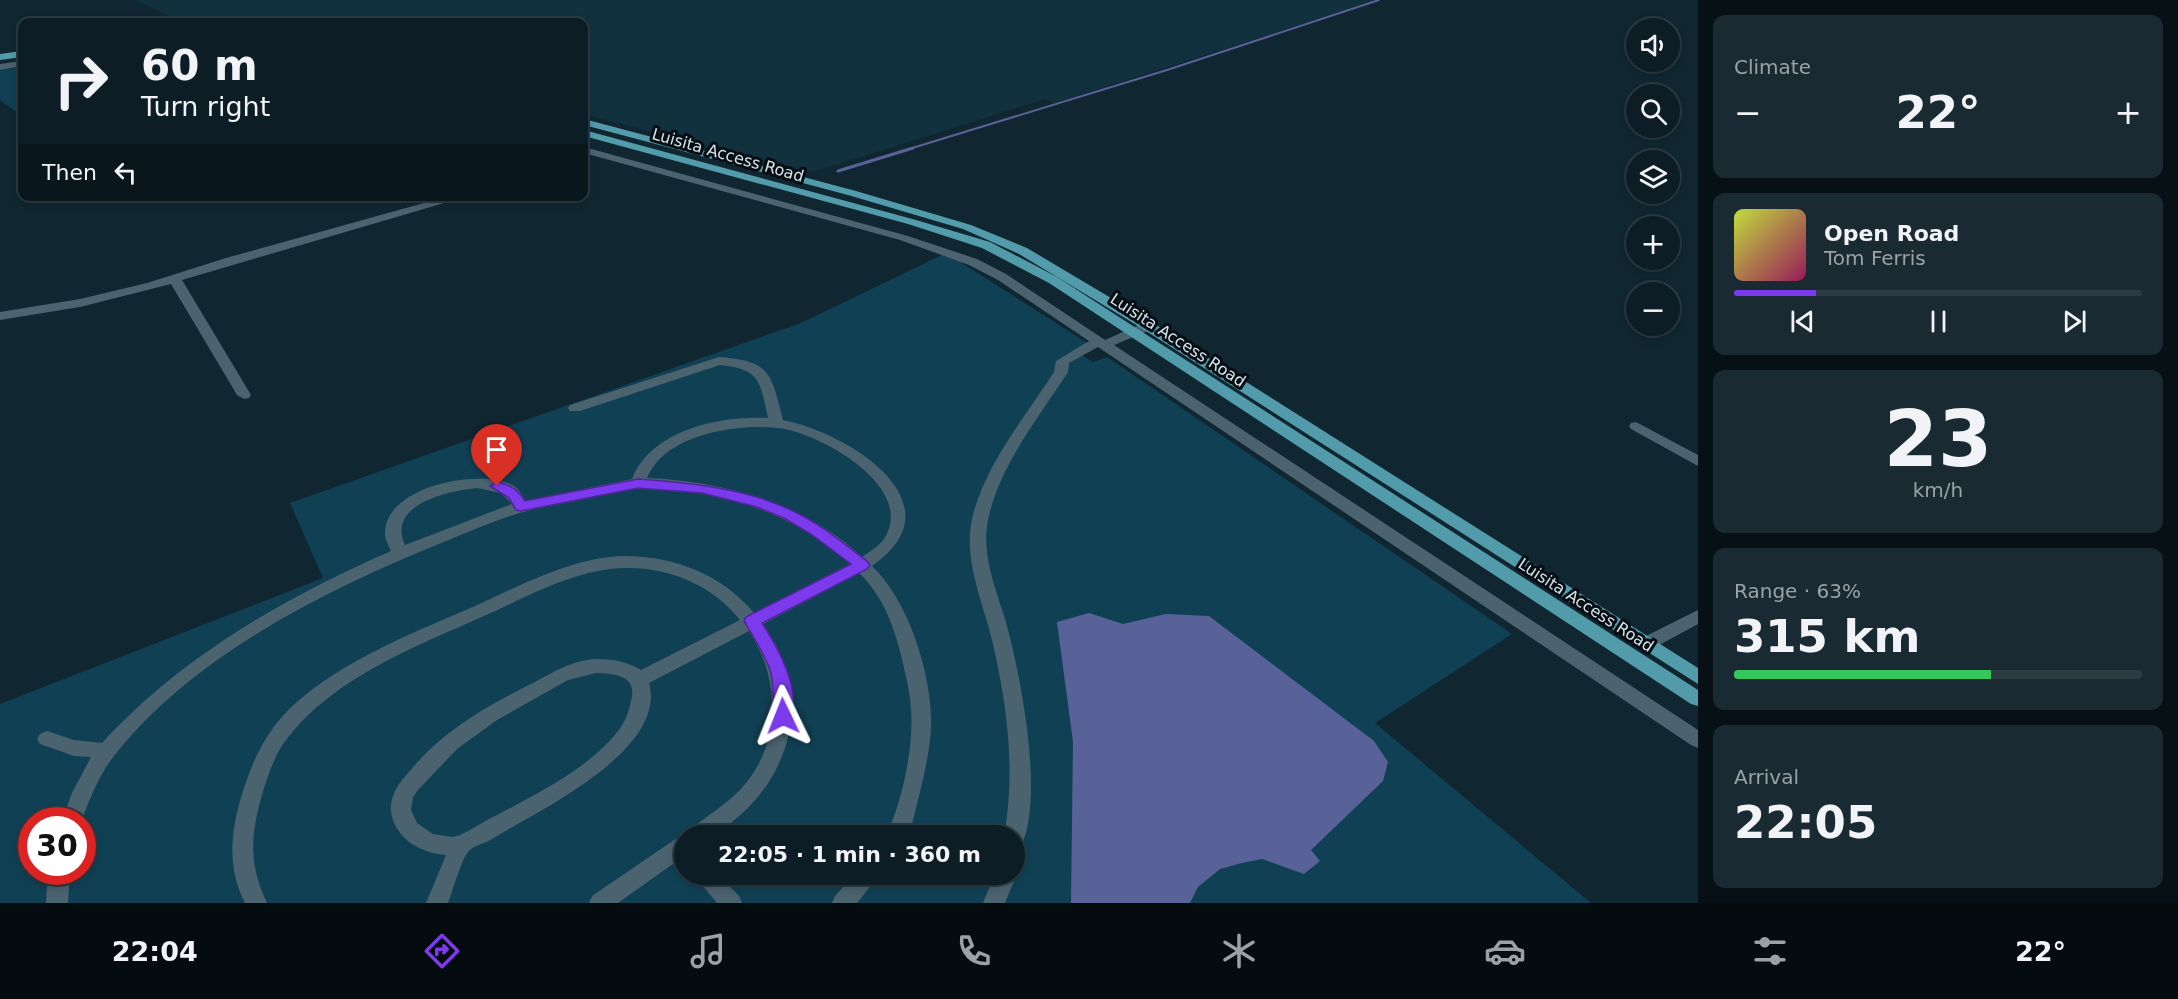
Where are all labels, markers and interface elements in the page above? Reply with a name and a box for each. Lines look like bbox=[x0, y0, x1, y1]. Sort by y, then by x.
map controls bbox=[1626, 18, 1680, 336]
button: sound bbox=[1626, 18, 1680, 72]
text: 60 m bbox=[141, 41, 258, 90]
icon: right bbox=[42, 42, 120, 120]
text: Climate bbox=[1734, 55, 1811, 79]
button: search bbox=[1626, 84, 1680, 138]
text: 22° bbox=[1895, 86, 1981, 139]
text: Turn right bbox=[141, 91, 270, 122]
text: − bbox=[1734, 93, 1762, 132]
text: + bbox=[2114, 93, 2142, 132]
street label: Luisita Access Road bbox=[650, 124, 806, 186]
button: layers bbox=[1626, 150, 1680, 204]
icon: left bbox=[109, 156, 142, 189]
text: Then bbox=[42, 160, 97, 185]
button: + bbox=[1626, 216, 1680, 270]
text: Open Road bbox=[1824, 221, 1959, 246]
text: Tom Ferris bbox=[1824, 246, 1926, 270]
button: − bbox=[1626, 282, 1680, 336]
street label: Luisita Access Road bbox=[1107, 289, 1249, 391]
icon: previous bbox=[1786, 305, 1819, 338]
icon: pause bbox=[1922, 305, 1955, 338]
icon: next bbox=[2058, 305, 2091, 338]
text: 23 bbox=[1884, 394, 1992, 484]
pin bbox=[471, 424, 522, 486]
icon: arrive bbox=[480, 433, 513, 466]
text: km/h bbox=[1913, 478, 1963, 502]
street label: Luisita Access Road bbox=[1515, 554, 1657, 656]
text: Range · 63% bbox=[1734, 579, 1861, 603]
text: 315 km bbox=[1734, 610, 1920, 663]
position arrow bbox=[751, 684, 815, 748]
text: Arrival bbox=[1734, 765, 1799, 789]
text: 22:05 bbox=[1734, 796, 1877, 849]
speed limit sign: 30 bbox=[18, 807, 96, 885]
text: 22:05 · 1 min · 360 m bbox=[718, 842, 981, 867]
icon: directions bbox=[421, 930, 463, 972]
icon: music bbox=[687, 930, 729, 972]
icon: phone bbox=[953, 930, 995, 972]
icon: climate bbox=[1218, 930, 1260, 972]
icon: car bbox=[1484, 930, 1526, 972]
icon: filters bbox=[1749, 930, 1791, 972]
text: 22:04 bbox=[112, 936, 198, 967]
text: 22° bbox=[2015, 936, 2066, 967]

